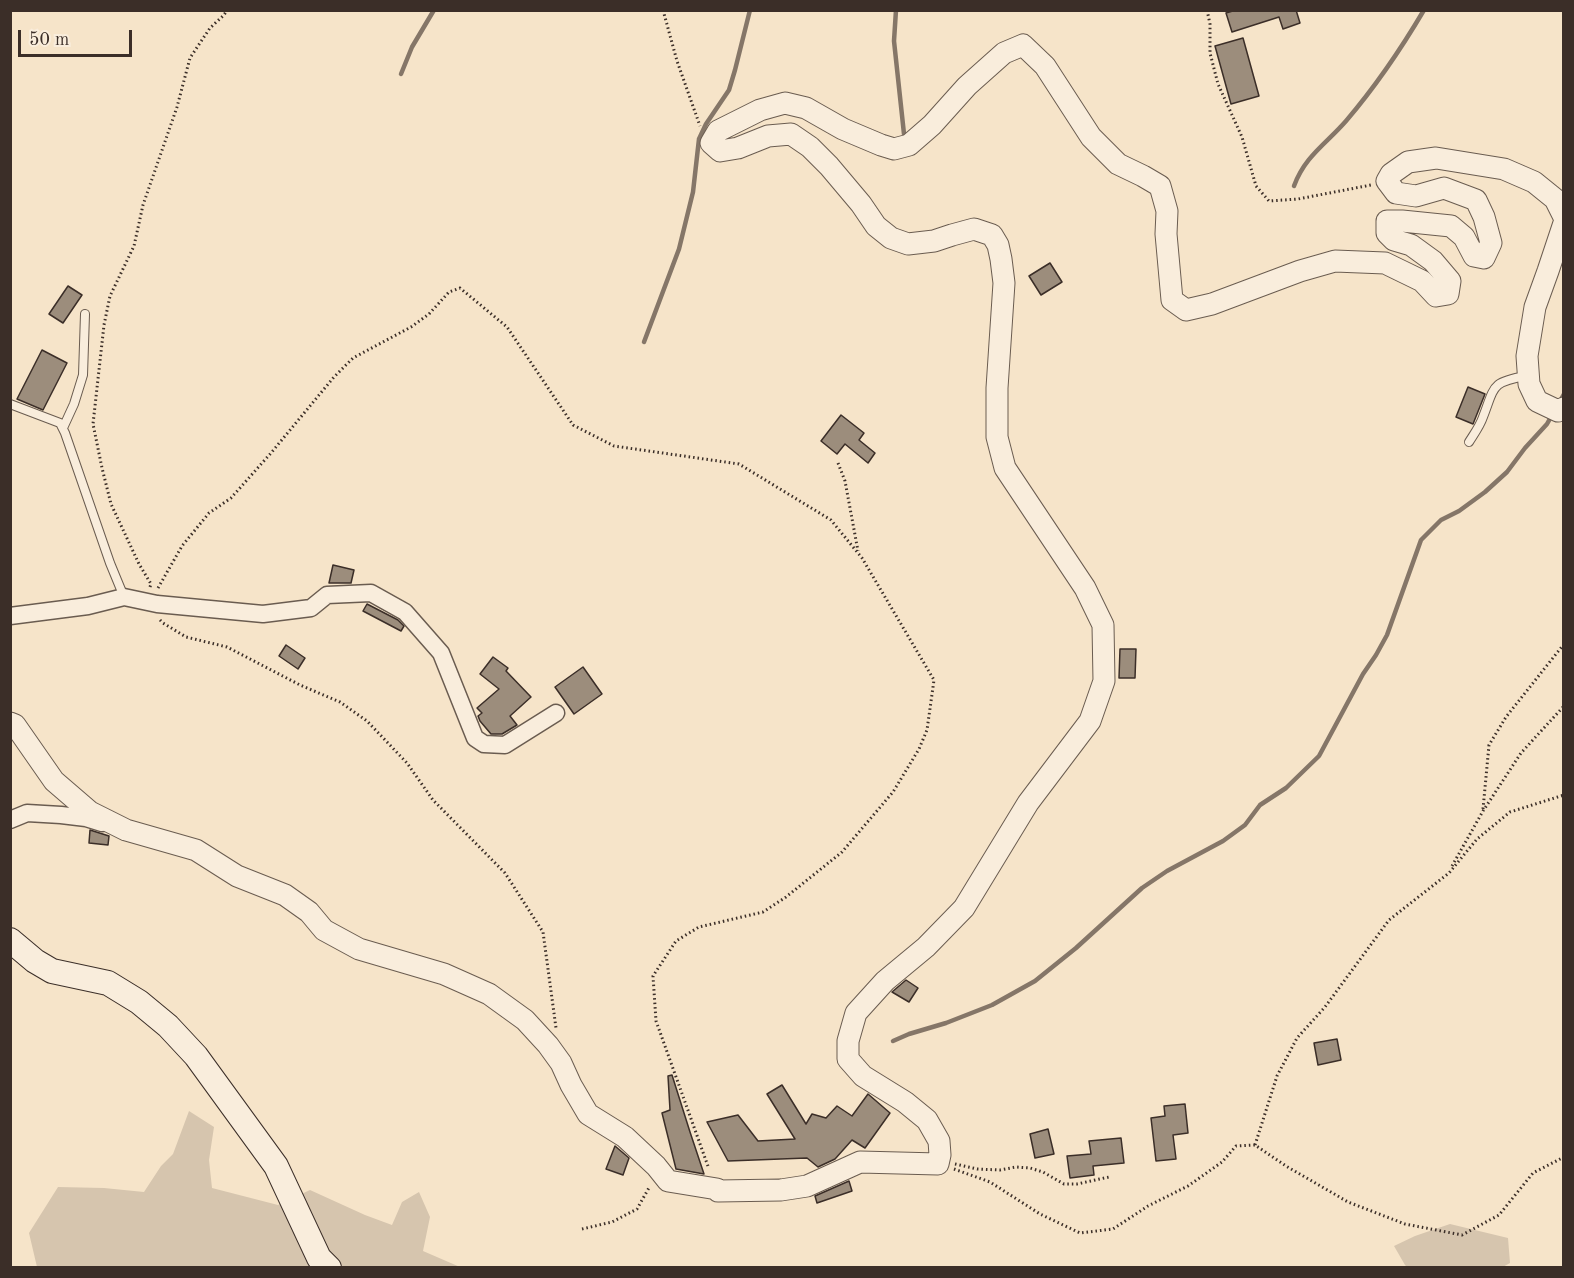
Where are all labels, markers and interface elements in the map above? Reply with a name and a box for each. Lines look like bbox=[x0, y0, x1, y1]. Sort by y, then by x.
scale bar bbox=[21, 18, 135, 56]
text: 50 m bbox=[29, 31, 69, 49]

